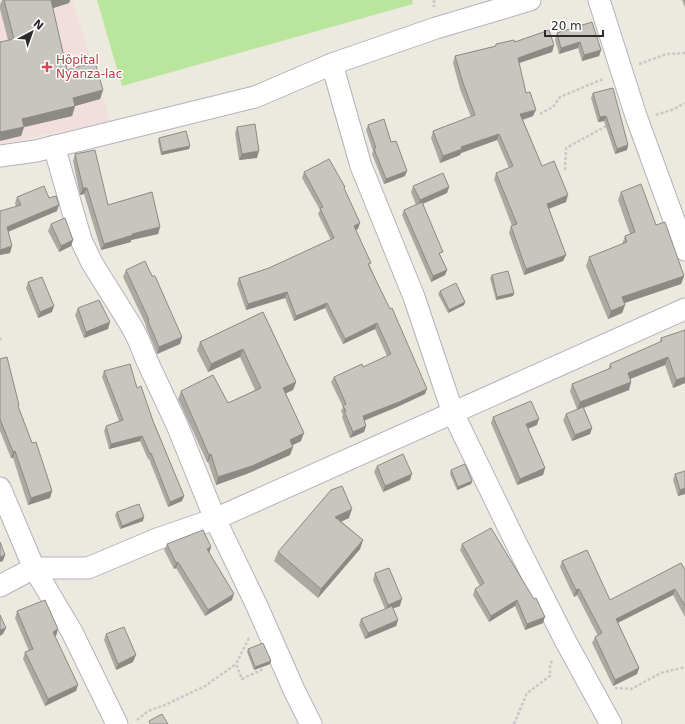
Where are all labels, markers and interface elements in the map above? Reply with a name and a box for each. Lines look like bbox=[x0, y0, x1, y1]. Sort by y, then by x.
north arrow bbox=[12, 12, 52, 52]
scale bar bbox=[545, 12, 603, 38]
text: N bbox=[30, 17, 46, 33]
text: 20 m bbox=[551, 19, 582, 33]
place label: Hôpital Nyanza-lac bbox=[56, 53, 122, 81]
marker: Hôpital Nyanza-lac bbox=[41, 61, 53, 73]

